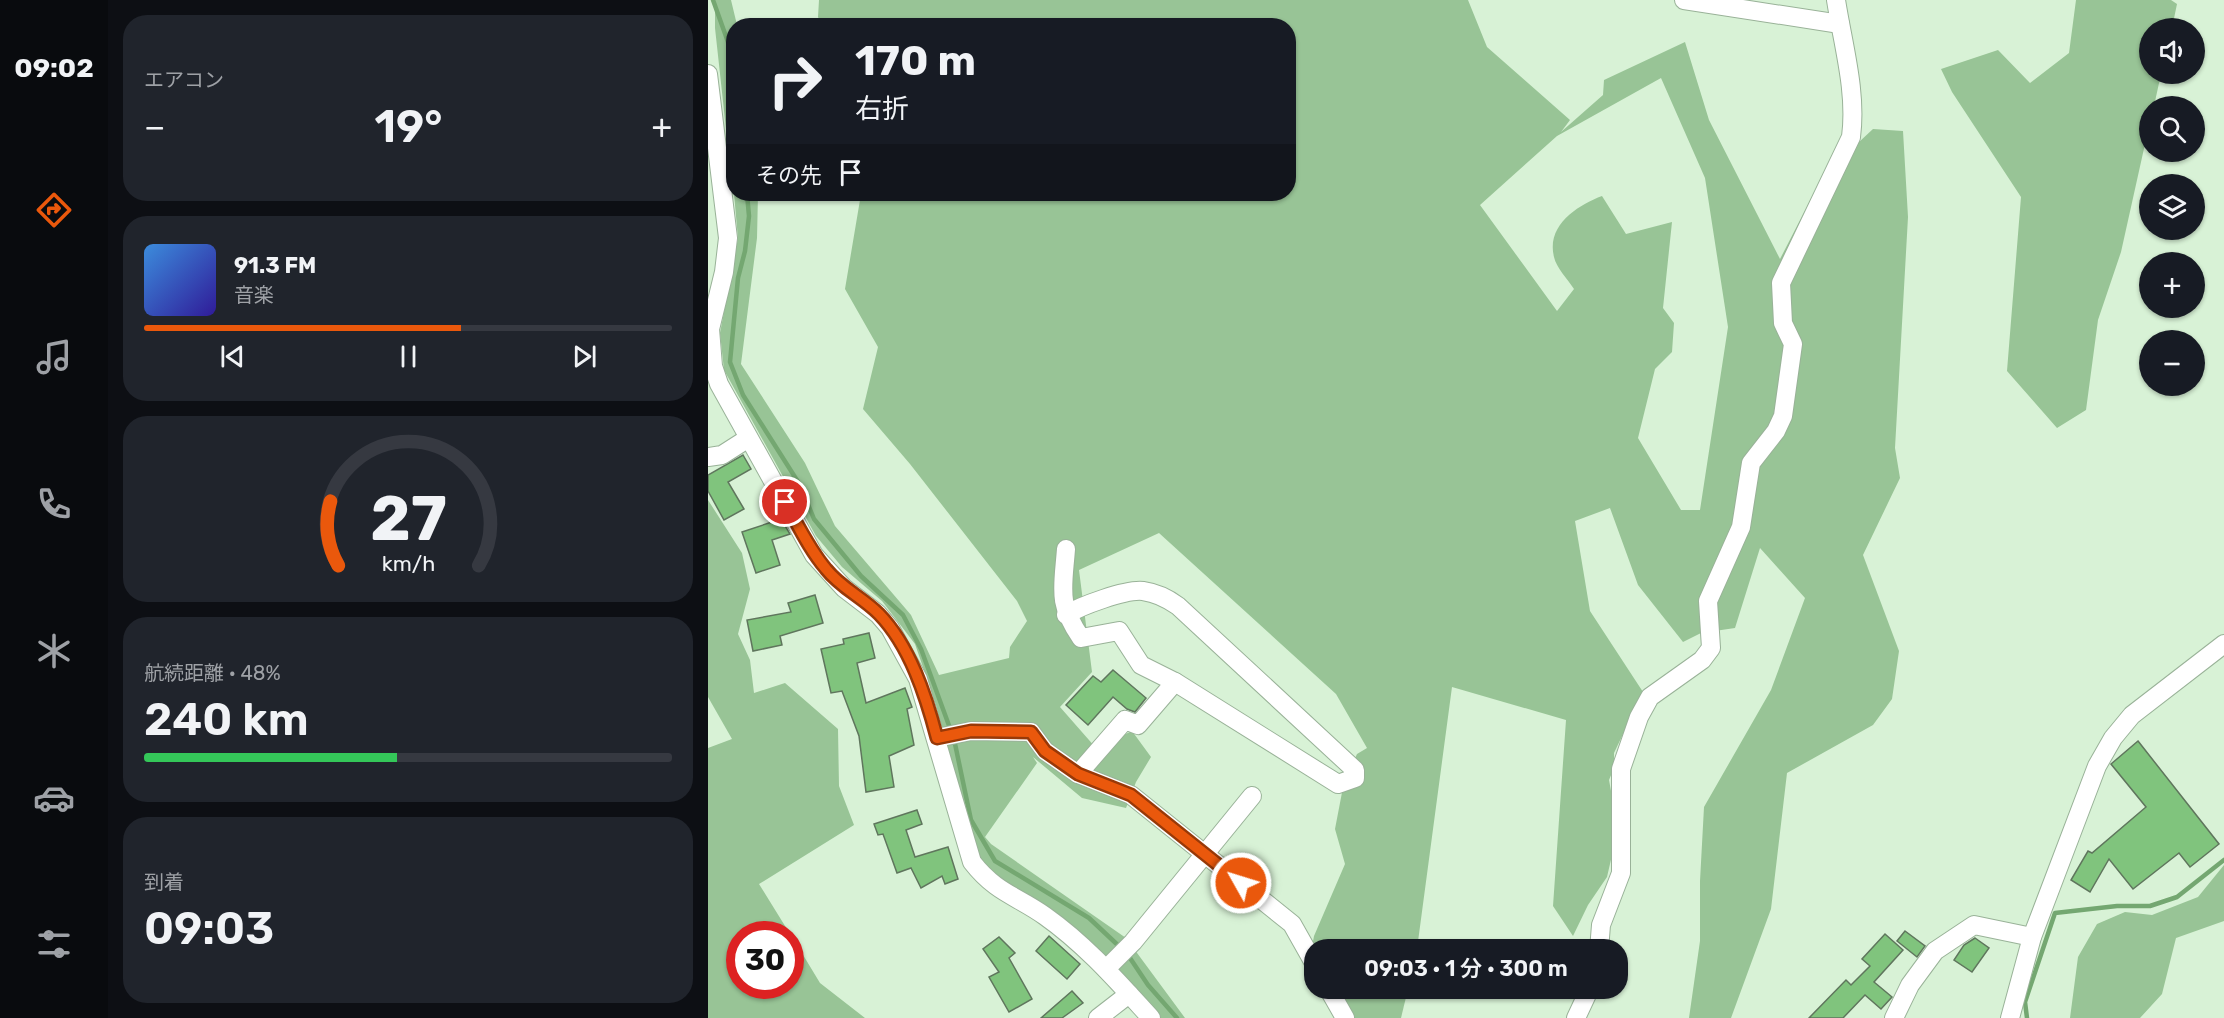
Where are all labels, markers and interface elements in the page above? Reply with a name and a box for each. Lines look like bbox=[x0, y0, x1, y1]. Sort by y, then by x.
map controls bbox=[2139, 18, 2205, 396]
button: sound bbox=[2139, 18, 2205, 84]
text: 170 m bbox=[855, 36, 976, 86]
icon: right bbox=[756, 42, 834, 120]
text: 09:02 bbox=[14, 52, 94, 84]
text: エアコン bbox=[144, 68, 224, 92]
text: 右折 bbox=[855, 93, 909, 125]
button: search bbox=[2139, 96, 2205, 162]
text: 19° bbox=[374, 100, 442, 153]
text: − bbox=[144, 107, 165, 146]
text: + bbox=[651, 107, 672, 146]
icon: arrive bbox=[834, 156, 867, 189]
text: その先 bbox=[756, 162, 822, 189]
button: layers bbox=[2139, 174, 2205, 240]
icon: directions bbox=[33, 189, 75, 231]
text: 91.3 FM bbox=[234, 252, 316, 279]
button: + bbox=[2139, 252, 2205, 318]
text: 音楽 bbox=[234, 283, 274, 307]
button: − bbox=[2139, 330, 2205, 396]
icon: music bbox=[33, 336, 75, 378]
icon: previous bbox=[216, 340, 249, 373]
icon: pause bbox=[392, 340, 425, 373]
icon: next bbox=[568, 340, 601, 373]
pin bbox=[759, 476, 810, 527]
text: 27 bbox=[370, 482, 446, 556]
icon: phone bbox=[33, 483, 75, 525]
icon: arrive bbox=[768, 485, 801, 518]
text: km/h bbox=[381, 551, 435, 576]
icon: climate bbox=[33, 630, 75, 672]
text: 航続距離 · 48% bbox=[144, 661, 281, 685]
text: 240 km bbox=[144, 693, 309, 746]
icon: car bbox=[33, 777, 75, 819]
position arrow bbox=[1209, 851, 1273, 915]
text: 到着 bbox=[144, 870, 184, 894]
text: 09:03 bbox=[144, 902, 274, 955]
speed limit sign: 30 bbox=[726, 921, 804, 999]
icon: filters bbox=[33, 923, 75, 965]
text: 09:03 · 1 分 · 300 m bbox=[1364, 955, 1568, 982]

